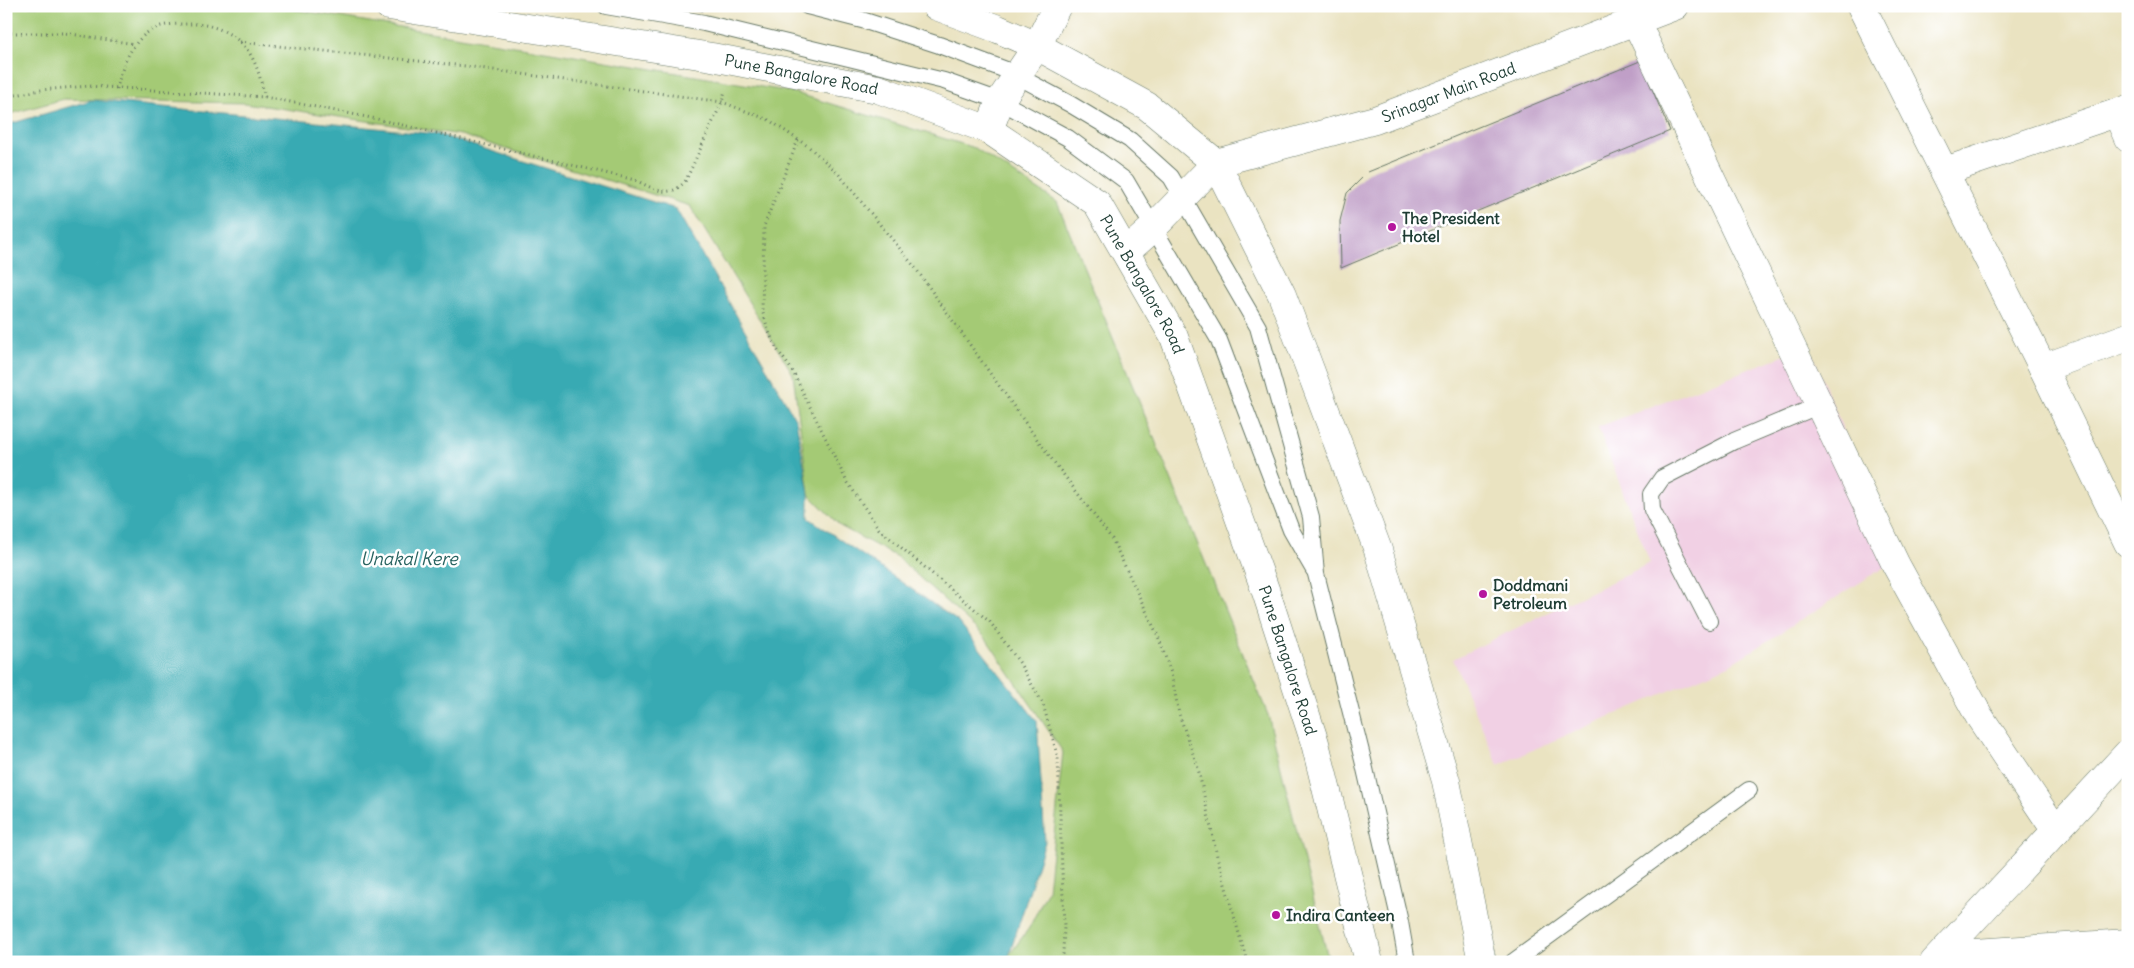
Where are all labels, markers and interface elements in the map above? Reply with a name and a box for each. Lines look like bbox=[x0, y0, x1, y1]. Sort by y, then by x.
street label: Pune Bangalore Road bbox=[723, 50, 880, 99]
street label: Srinagar Main Road bbox=[1379, 57, 1518, 127]
place label: The President Hotel bbox=[1402, 208, 1500, 246]
street label: Pune Bangalore Road bbox=[1096, 211, 1189, 356]
marker: The President Hotel bbox=[1386, 221, 1398, 233]
water label: Unakal Kere bbox=[360, 547, 459, 570]
place label: Doddmani Petroleum bbox=[1493, 575, 1568, 613]
street label: Pune Bangalore Road bbox=[1254, 582, 1322, 738]
marker: Doddmani Petroleum bbox=[1477, 588, 1489, 600]
place label: Indira Canteen bbox=[1286, 905, 1395, 925]
marker: Indira Canteen bbox=[1270, 909, 1282, 921]

